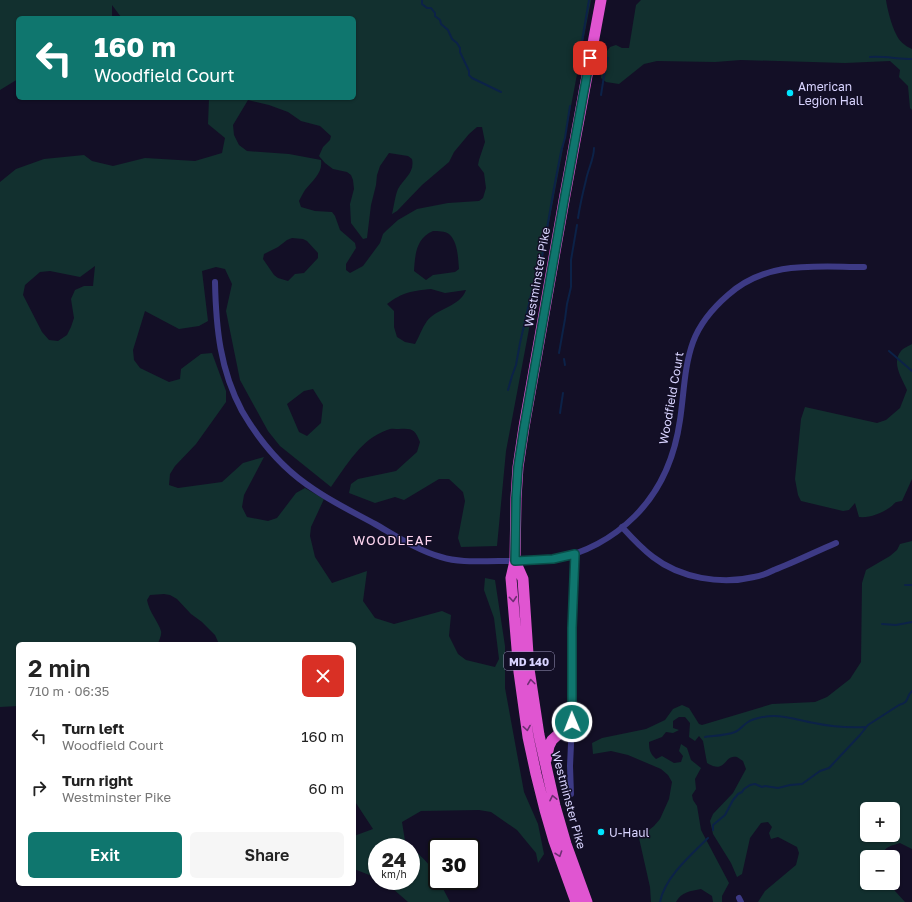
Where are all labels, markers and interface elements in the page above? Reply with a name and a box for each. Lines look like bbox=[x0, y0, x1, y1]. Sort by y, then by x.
text: 160 m bbox=[94, 30, 176, 63]
icon: left bbox=[28, 32, 80, 84]
pin bbox=[573, 41, 607, 75]
icon: arrive bbox=[579, 47, 601, 69]
text: Woodfield Court bbox=[94, 64, 235, 86]
place label: American Legion Hall bbox=[798, 79, 864, 108]
marker: American Legion Hall bbox=[785, 88, 795, 98]
street label: Westminster Pike bbox=[521, 226, 553, 328]
street label: Woodfield Court bbox=[655, 350, 687, 446]
district label: WOODLEAF bbox=[353, 532, 433, 548]
one-way arrow bbox=[508, 596, 517, 602]
road number: MD 140 bbox=[504, 652, 554, 670]
text: 2 min bbox=[28, 653, 90, 682]
button: close bbox=[302, 655, 344, 697]
one-way arrow bbox=[527, 679, 536, 685]
text: 710 m · 06:35 bbox=[28, 683, 109, 699]
position arrow bbox=[551, 701, 593, 743]
text: Turn left bbox=[62, 719, 124, 737]
icon: left bbox=[28, 725, 50, 747]
one-way arrow bbox=[522, 725, 531, 732]
text: 160 m bbox=[301, 727, 344, 745]
text: Woodfield Court bbox=[62, 737, 164, 753]
street label: Westminster Pike bbox=[549, 749, 589, 851]
text: Turn right bbox=[62, 771, 133, 789]
icon: right bbox=[28, 777, 50, 799]
text: 60 m bbox=[309, 779, 344, 797]
text: Westminster Pike bbox=[62, 789, 171, 805]
one-way arrow bbox=[549, 795, 557, 802]
map controls bbox=[860, 802, 900, 890]
button: + bbox=[860, 802, 900, 842]
place label: U-Haul bbox=[609, 825, 649, 840]
marker: U-Haul bbox=[596, 827, 606, 837]
button: Exit bbox=[28, 832, 182, 878]
button: Share bbox=[190, 832, 344, 878]
speed limit sign: 30 bbox=[428, 838, 480, 890]
text: 24 bbox=[382, 847, 406, 871]
button: − bbox=[860, 850, 900, 890]
one-way arrow bbox=[554, 851, 562, 858]
text: km/h bbox=[381, 868, 407, 880]

